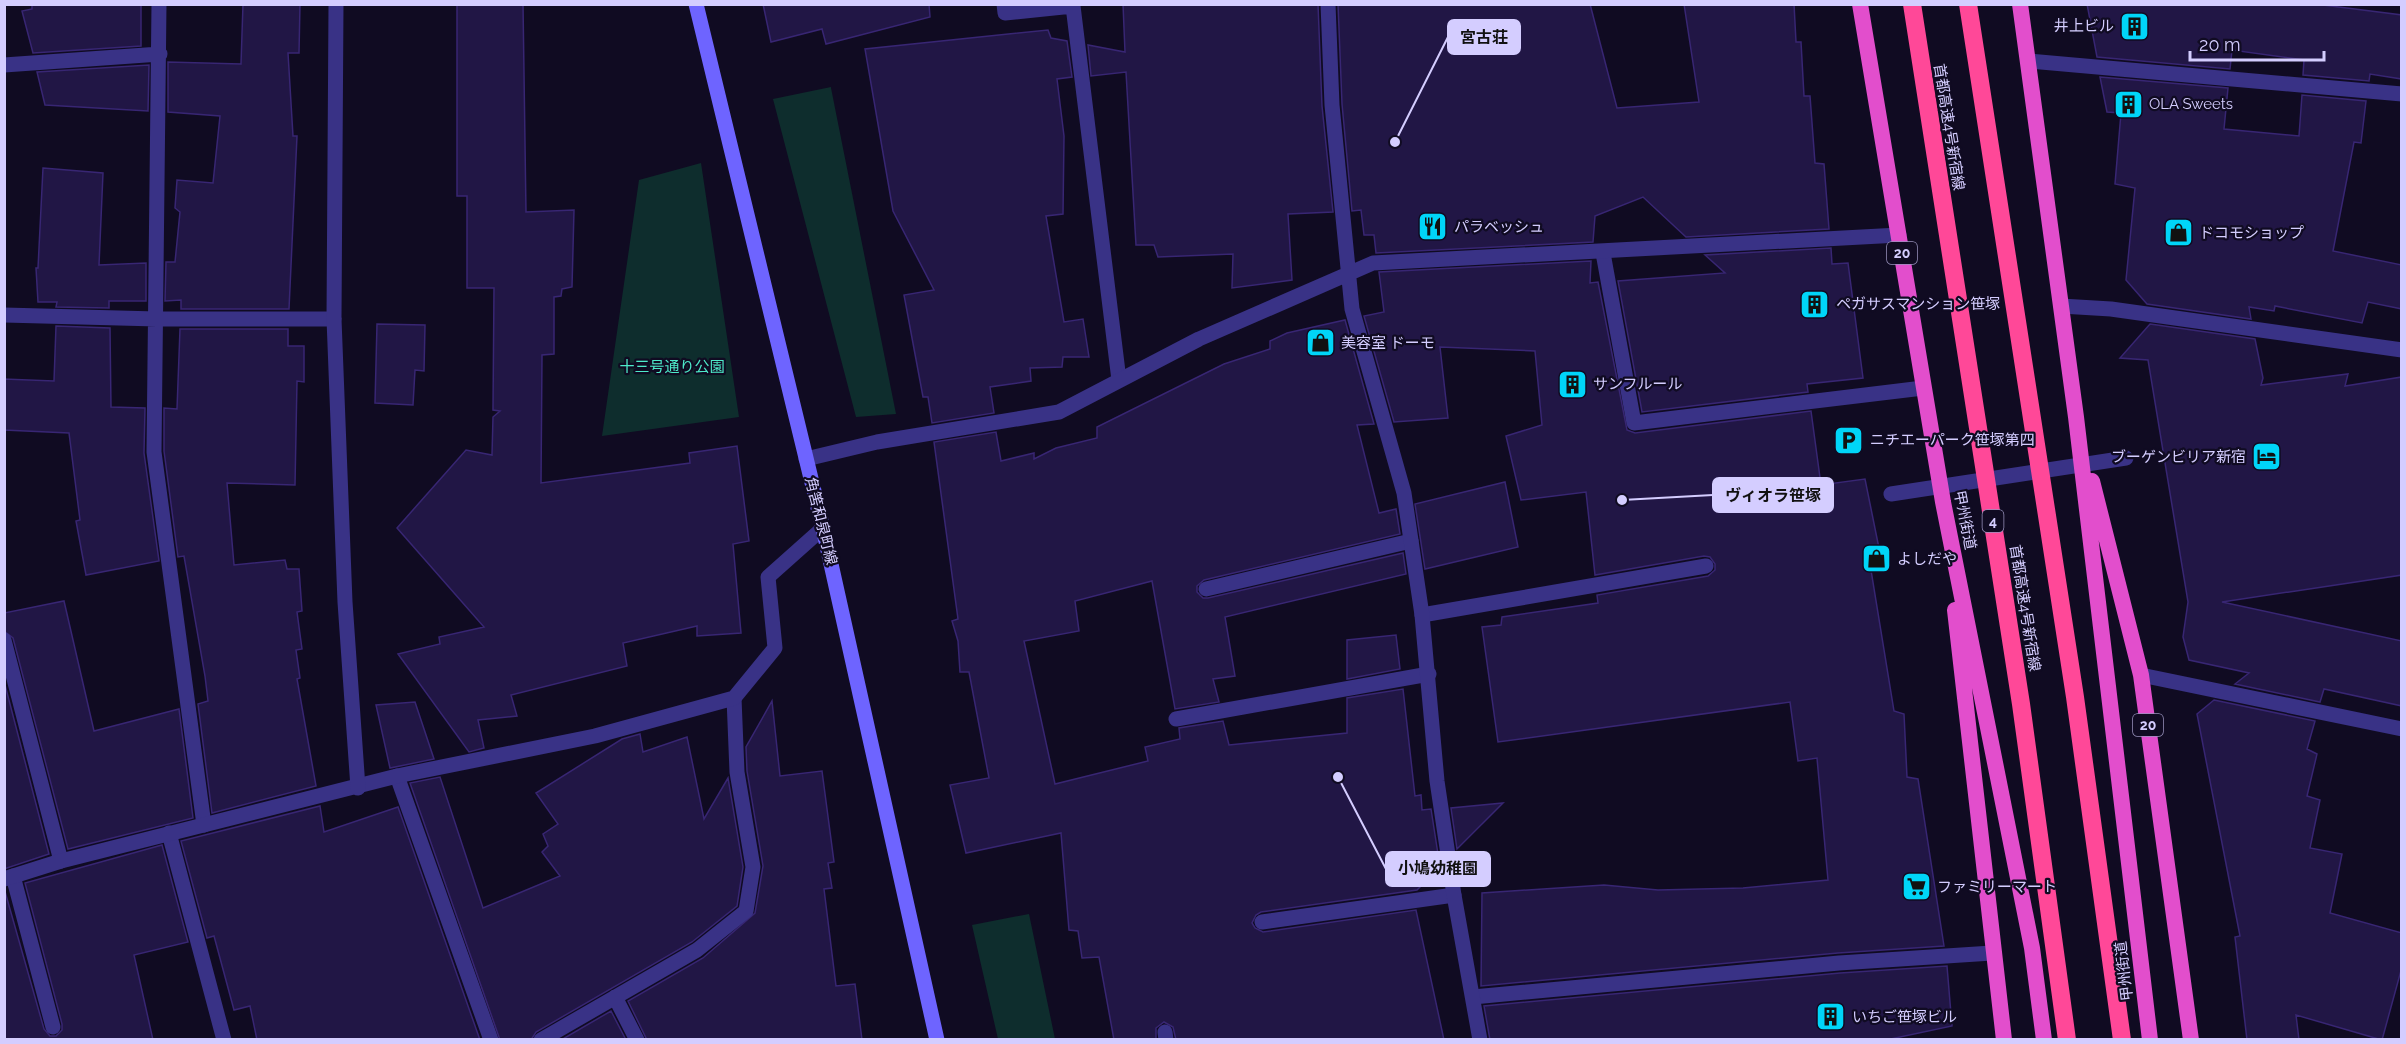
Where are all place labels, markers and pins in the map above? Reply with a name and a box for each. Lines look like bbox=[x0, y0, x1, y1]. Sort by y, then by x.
building icon: 井上ビル bbox=[2119, 10, 2151, 42]
place label: 井上ビル bbox=[2054, 17, 2114, 35]
callout: 宮古荘 bbox=[1448, 20, 1520, 54]
building icon: OLA Sweets bbox=[2112, 88, 2144, 120]
place label: OLA Sweets bbox=[2149, 95, 2233, 113]
restaurant icon: パラベッシュ bbox=[1417, 211, 1449, 243]
shop icon: ドコモショップ bbox=[2162, 217, 2194, 249]
place label: パラベッシュ bbox=[1454, 218, 1544, 236]
place label: ドコモショップ bbox=[2199, 224, 2304, 242]
building icon: ペガサスマンション笹塚 bbox=[1799, 288, 1831, 320]
place label: ペガサスマンション笹塚 bbox=[1836, 295, 2000, 313]
shop icon: 美容室 ドーモ bbox=[1304, 327, 1336, 359]
place label: 美容室 ドーモ bbox=[1341, 334, 1435, 352]
building icon: サンフルール bbox=[1556, 368, 1588, 400]
place label: サンフルール bbox=[1593, 375, 1683, 393]
parking icon: ニチエーパーク笹塚第四 bbox=[1833, 424, 1865, 456]
place label: ニチエーパーク笹塚第四 bbox=[1870, 431, 2035, 449]
hotel icon: ブーゲンビリア新宿 bbox=[2251, 441, 2283, 473]
place label: ブーゲンビリア新宿 bbox=[2111, 448, 2246, 466]
callout: ヴィオラ笹塚 bbox=[1713, 478, 1833, 512]
shop icon: よしだや bbox=[1860, 543, 1892, 575]
place label: よしだや bbox=[1897, 550, 1957, 568]
callout: 小鳩幼稚園 bbox=[1386, 852, 1490, 886]
supermarket icon: ファミリーマート bbox=[1900, 871, 1932, 903]
place label: ファミリーマート bbox=[1937, 878, 2057, 896]
building icon: いちご笹塚ビル bbox=[1815, 1001, 1847, 1033]
place label: いちご笹塚ビル bbox=[1852, 1008, 1957, 1026]

